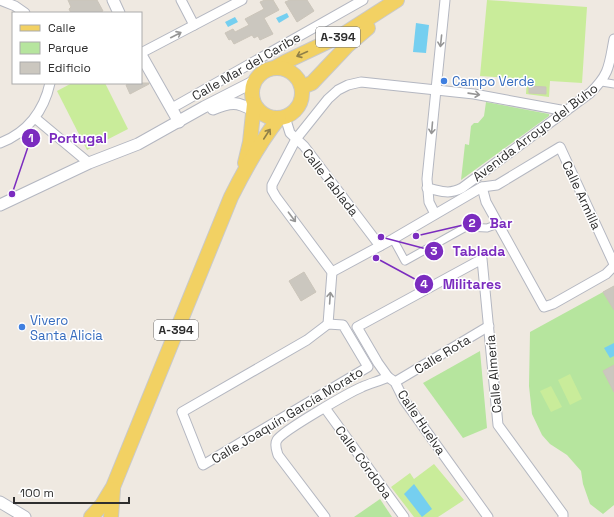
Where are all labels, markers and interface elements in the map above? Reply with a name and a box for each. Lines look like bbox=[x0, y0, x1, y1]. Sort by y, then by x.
legend bbox=[12, 12, 142, 84]
text: Calle bbox=[48, 20, 76, 36]
road number: A-394 bbox=[316, 27, 360, 47]
street label: Calle Mar del Caribe bbox=[189, 28, 304, 104]
one-way arrow bbox=[169, 30, 181, 38]
one-way arrow bbox=[437, 34, 444, 47]
text: Parque bbox=[48, 40, 88, 56]
one-way arrow bbox=[297, 51, 309, 58]
text: Edificio bbox=[48, 60, 91, 76]
place label: Campo Verde bbox=[452, 73, 535, 90]
marker: Campo Verde bbox=[439, 76, 449, 86]
street label: Avenida Arroyo del Búho bbox=[469, 80, 601, 185]
one-way arrow bbox=[467, 90, 480, 98]
one-way arrow bbox=[428, 121, 435, 134]
callout: Portugal bbox=[21, 125, 115, 151]
text: Portugal bbox=[49, 129, 107, 147]
one-way arrow bbox=[263, 129, 271, 140]
text: 1 bbox=[28, 130, 34, 146]
street label: Calle Tablada bbox=[299, 145, 363, 220]
street label: Calle Armilla bbox=[558, 158, 605, 233]
callout: Bar bbox=[462, 210, 521, 236]
one-way arrow bbox=[288, 212, 296, 223]
text: Bar bbox=[490, 214, 513, 232]
text: 2 bbox=[468, 215, 476, 231]
callout: Tablada bbox=[424, 238, 513, 264]
text: Tablada bbox=[453, 242, 505, 260]
text: 3 bbox=[430, 243, 438, 259]
callout: Militares bbox=[414, 271, 509, 297]
text: Militares bbox=[443, 275, 501, 293]
text: 4 bbox=[420, 276, 428, 292]
one-way arrow bbox=[326, 292, 334, 305]
place label: Vivero Santa Alicia bbox=[30, 312, 103, 344]
road number: A-394 bbox=[154, 320, 198, 340]
marker: Vivero Santa Alicia bbox=[17, 322, 27, 332]
street label: Calle Rota bbox=[411, 331, 474, 378]
street label: Calle Almería bbox=[482, 333, 505, 414]
street label: Calle Joaquín García Morato bbox=[208, 363, 366, 468]
street label: Calle Huelva bbox=[394, 386, 450, 459]
street label: Calle Córdoba bbox=[331, 422, 396, 503]
scale bar bbox=[14, 479, 129, 505]
text: 100 m bbox=[20, 485, 54, 501]

